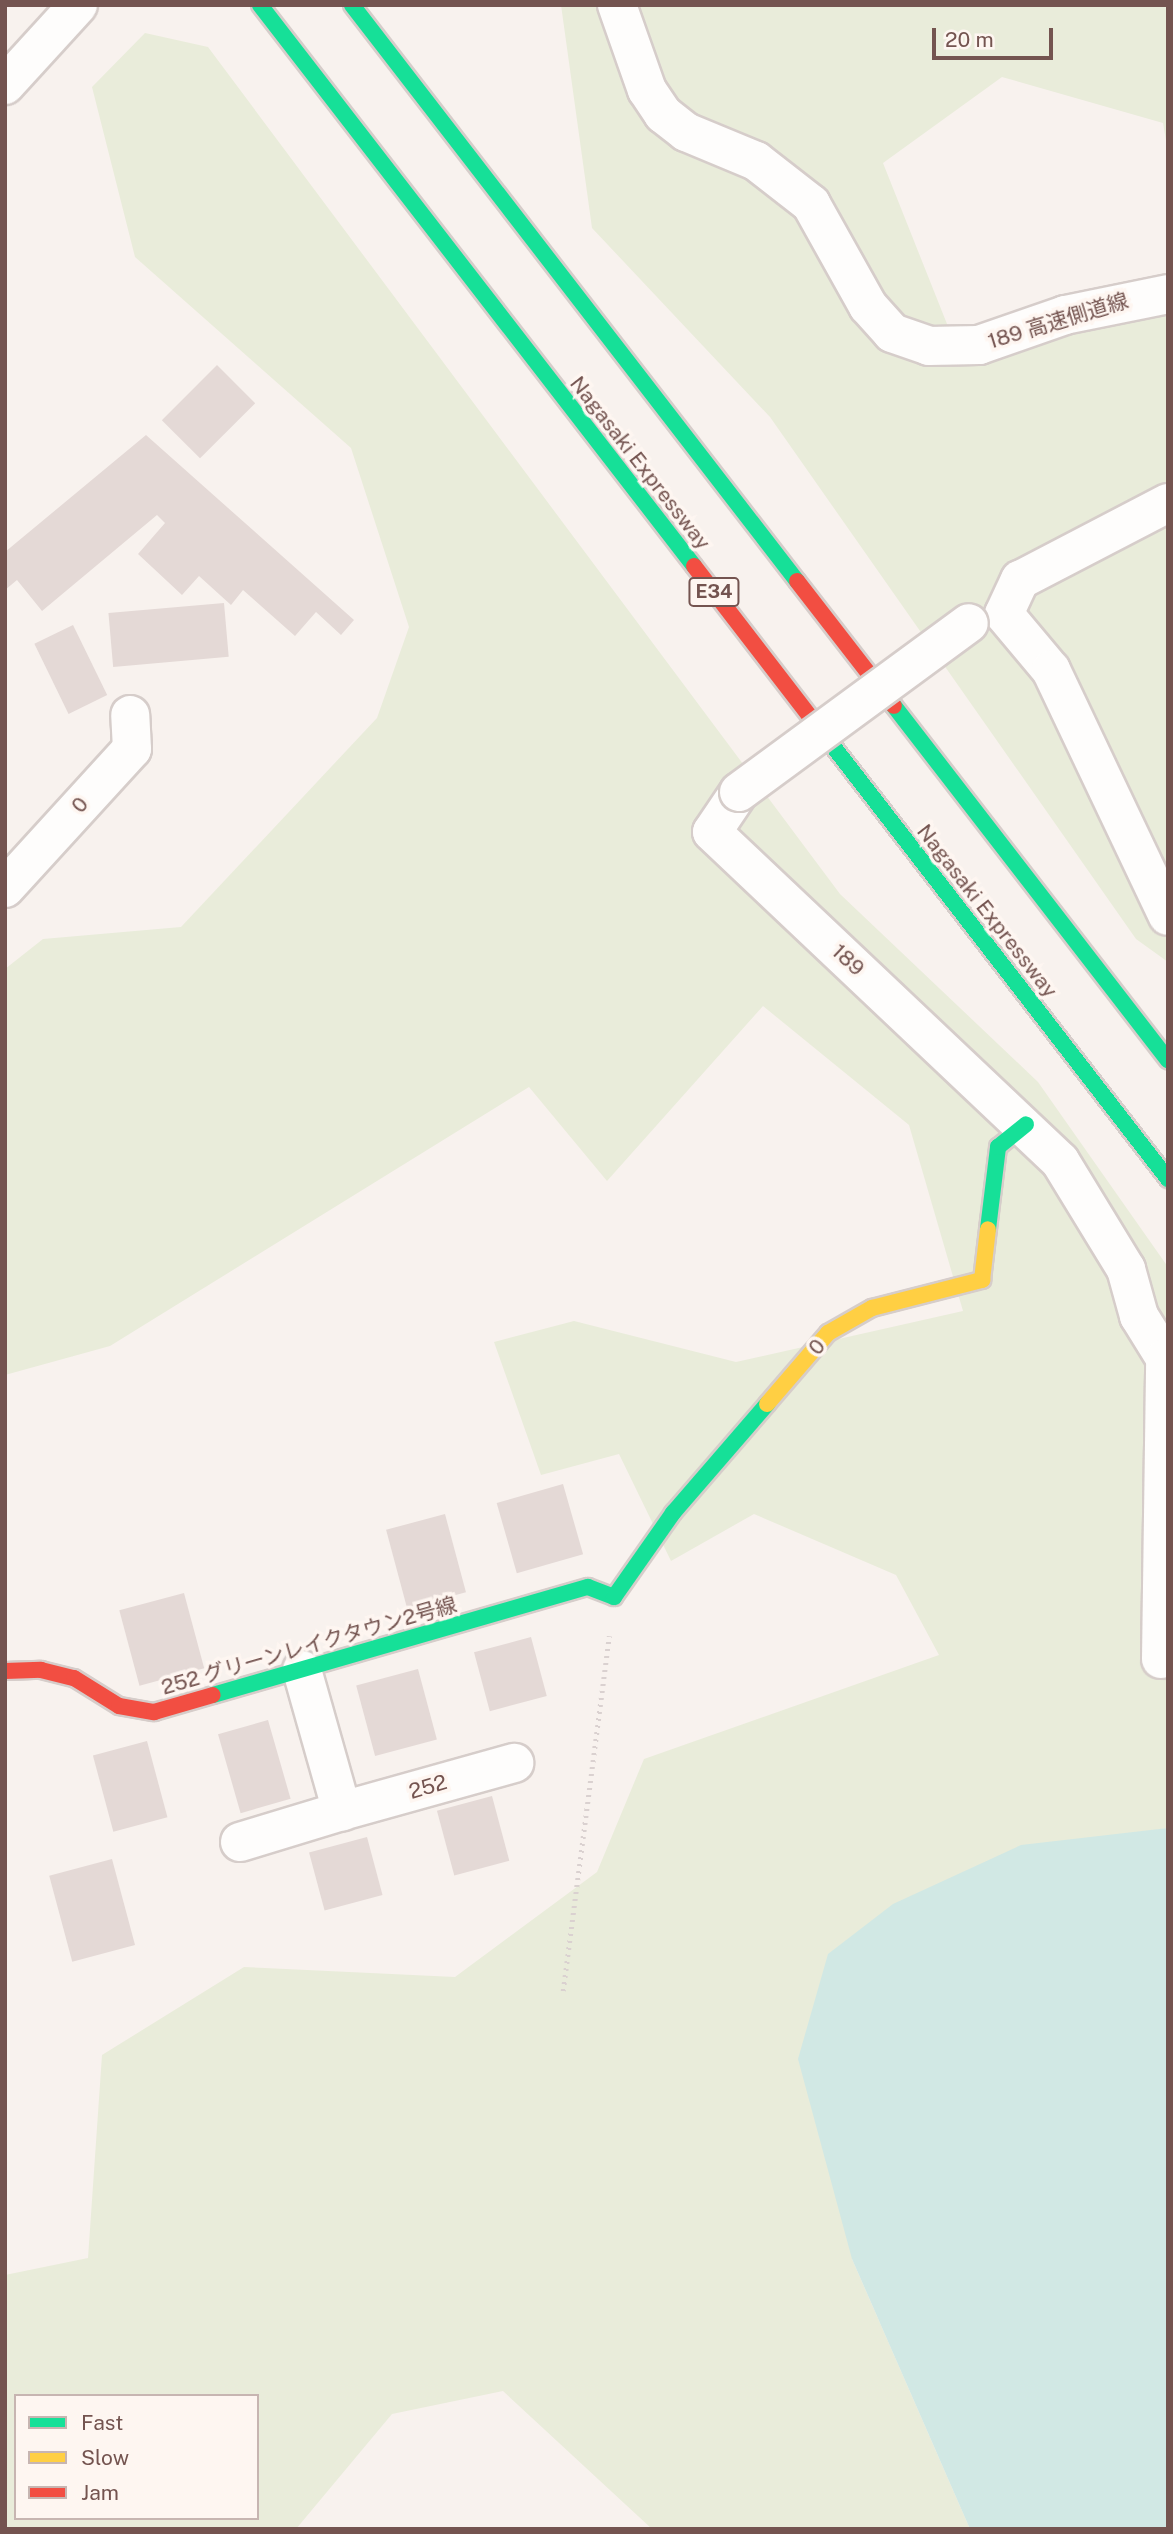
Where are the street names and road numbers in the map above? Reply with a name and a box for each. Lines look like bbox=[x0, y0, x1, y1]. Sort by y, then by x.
street label: 189 高速側道線 bbox=[985, 288, 1131, 354]
street label: Nagasaki Expressway bbox=[565, 371, 715, 555]
road number: E34 bbox=[688, 576, 740, 608]
street label: 0 bbox=[66, 792, 94, 818]
street label: Nagasaki Expressway bbox=[912, 819, 1062, 1003]
street label: 189 bbox=[827, 939, 869, 981]
street label: 0 bbox=[803, 1334, 831, 1360]
street label: 252 グリーンレイクタウン2号線 bbox=[157, 1591, 461, 1701]
street label: 252 bbox=[406, 1770, 450, 1804]

